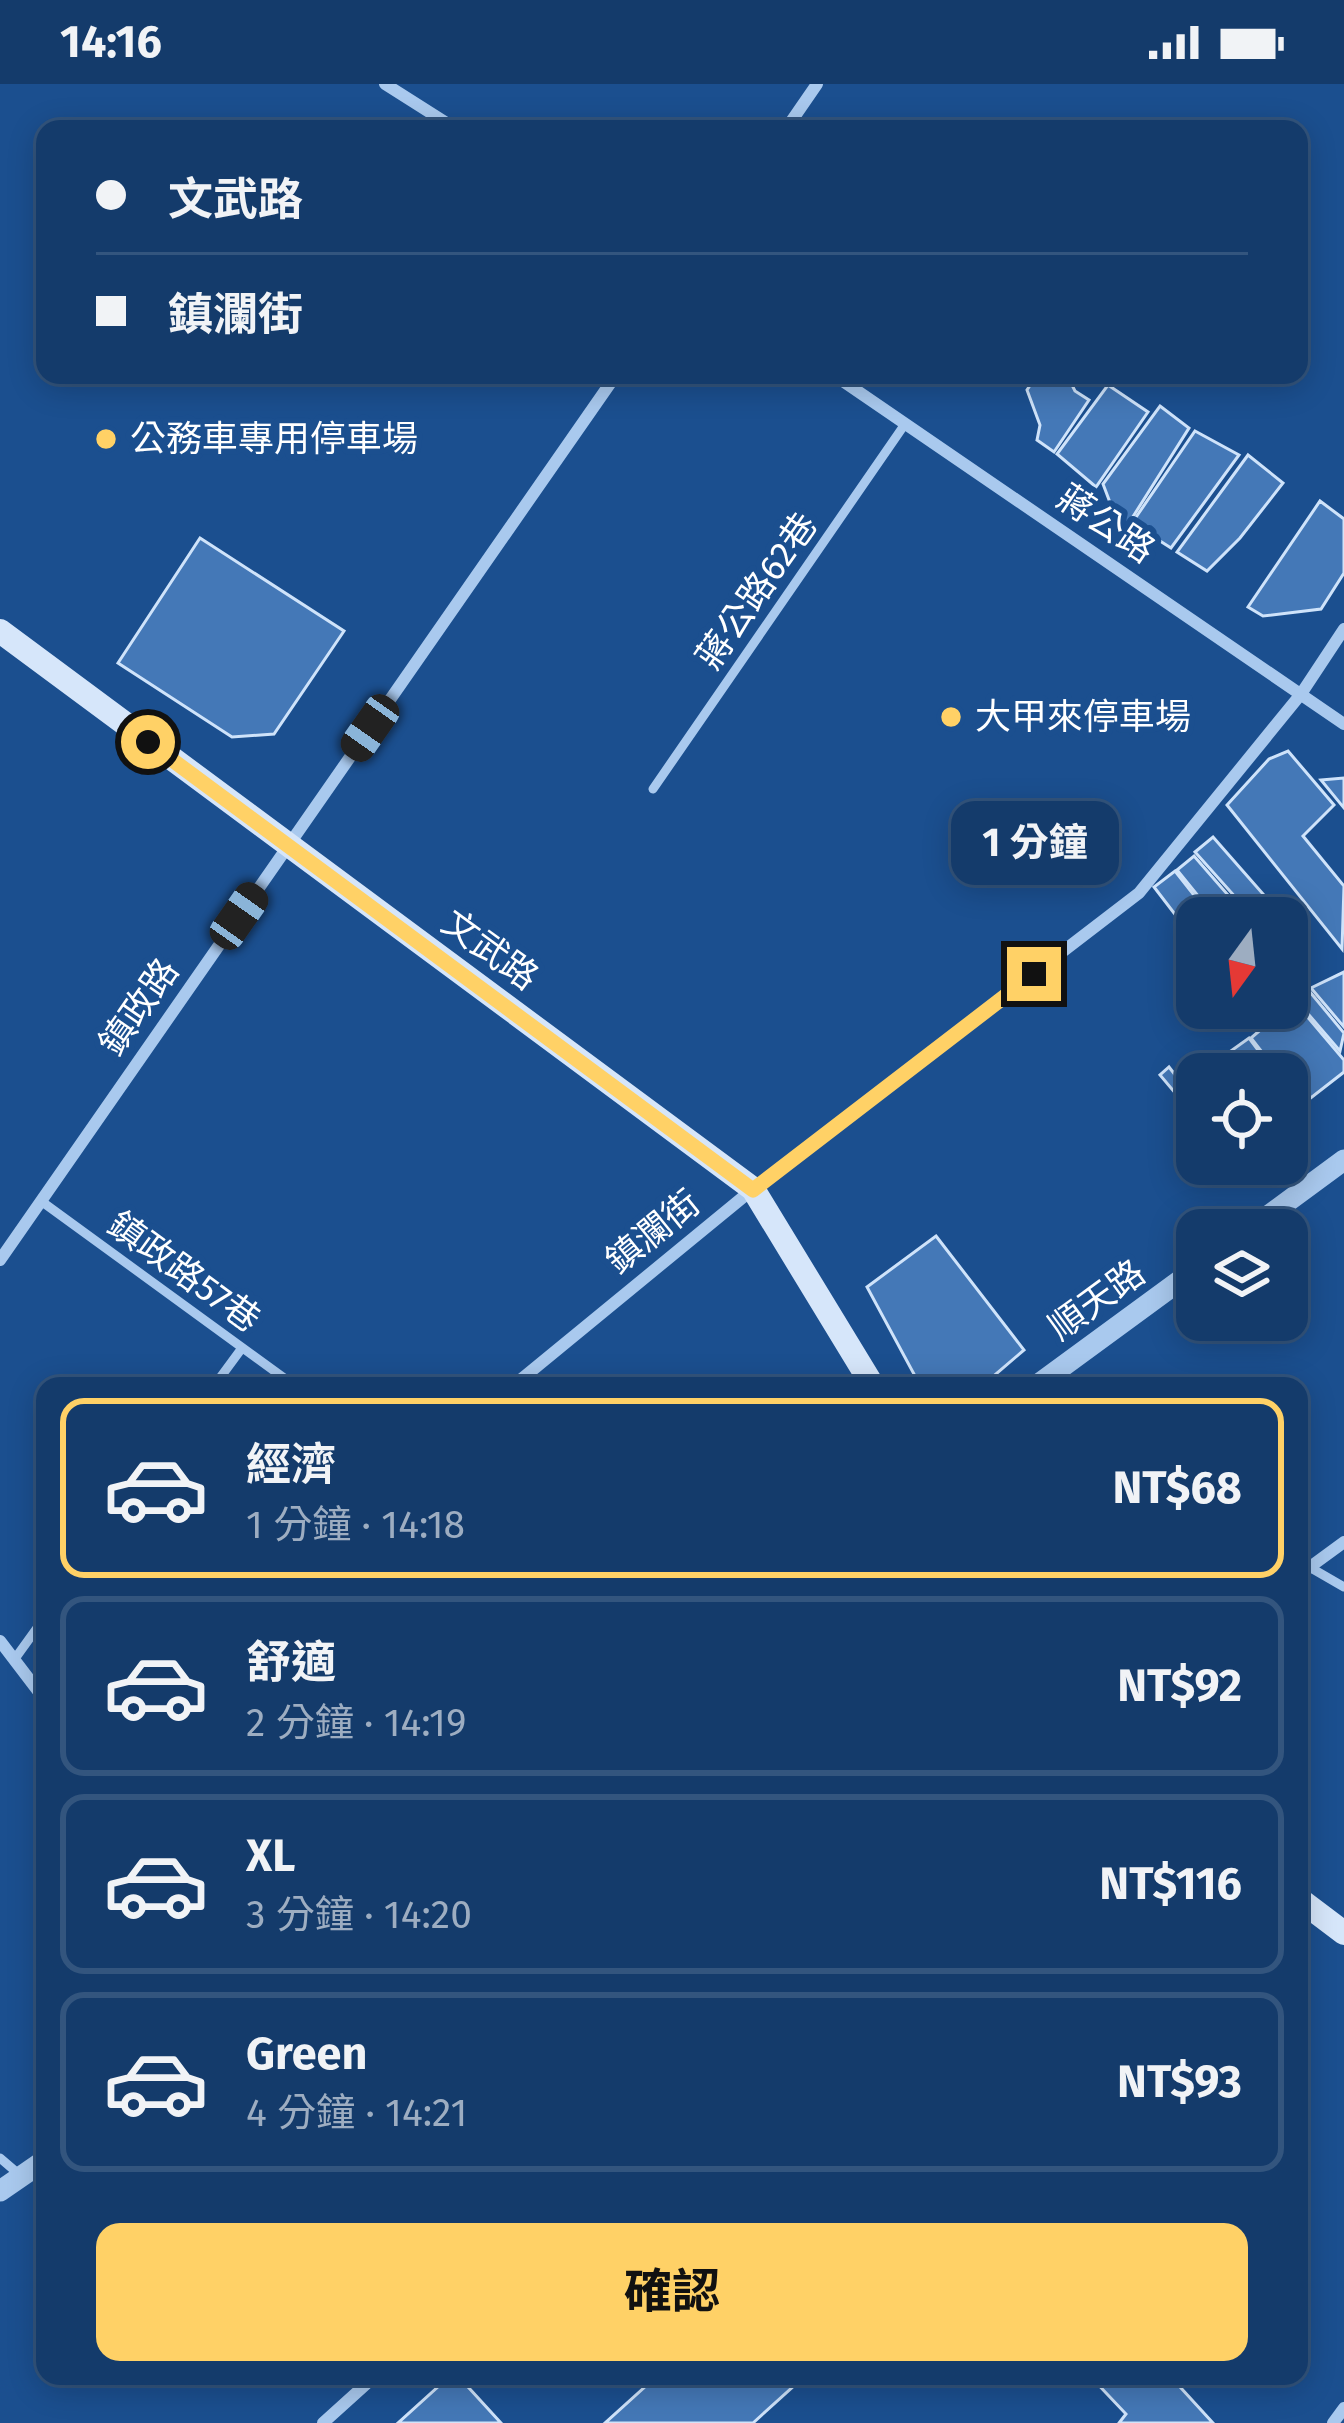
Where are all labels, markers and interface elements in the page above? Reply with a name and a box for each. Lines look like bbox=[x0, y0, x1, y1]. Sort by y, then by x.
text: 14:16 bbox=[60, 15, 162, 69]
text: 文武路 bbox=[168, 173, 303, 227]
text: 鎮瀾街 bbox=[168, 288, 303, 342]
place label: 公務車專用停車場 bbox=[130, 417, 418, 461]
marker: 公務車專用停車場 bbox=[93, 426, 119, 452]
street label: 蔣公路 bbox=[1049, 476, 1163, 572]
street label: 蔣公路62巷 bbox=[687, 504, 827, 678]
car bbox=[335, 688, 405, 768]
place label: 大甲來停車場 bbox=[975, 695, 1191, 739]
marker: 大甲來停車場 bbox=[938, 704, 964, 730]
route start bbox=[121, 715, 175, 769]
callout: 1 分鐘 bbox=[950, 800, 1118, 884]
text: 1 分鐘 bbox=[982, 820, 1088, 866]
car bbox=[204, 876, 274, 956]
north arrow bbox=[1176, 897, 1308, 1029]
map controls bbox=[1176, 897, 1308, 1341]
street label: 文武路 bbox=[433, 900, 547, 1000]
route end bbox=[1007, 947, 1061, 1001]
street label: 鎮政路 bbox=[90, 950, 188, 1064]
button: locate bbox=[1176, 1053, 1308, 1185]
street label: 鎮瀾街 bbox=[597, 1181, 709, 1283]
street label: 鎮政路57巷 bbox=[99, 1202, 269, 1342]
button: layers bbox=[1176, 1209, 1308, 1341]
street label: 順天路 bbox=[1040, 1250, 1154, 1350]
icon: car bbox=[102, 1434, 210, 1542]
text: 經濟 bbox=[246, 1438, 336, 1492]
text: NT$68 bbox=[1113, 1461, 1242, 1515]
text: 1 分鐘 · 14:18 bbox=[246, 1502, 465, 1548]
icon: car bbox=[102, 1632, 210, 1740]
text: 舒適 bbox=[246, 1636, 336, 1690]
text: NT$92 bbox=[1117, 1659, 1242, 1713]
text: 2 分鐘 · 14:19 bbox=[246, 1700, 466, 1746]
text: XL bbox=[246, 1829, 295, 1883]
icon: car bbox=[102, 1830, 210, 1938]
text: NT$116 bbox=[1099, 1857, 1242, 1911]
text: 3 分鐘 · 14:20 bbox=[246, 1892, 472, 1938]
text: Green bbox=[246, 2027, 367, 2081]
icon: car bbox=[102, 2028, 210, 2136]
text: NT$93 bbox=[1117, 2055, 1242, 2109]
text: 4 分鐘 · 14:21 bbox=[246, 2090, 467, 2136]
button: 確認 bbox=[96, 2223, 1248, 2361]

